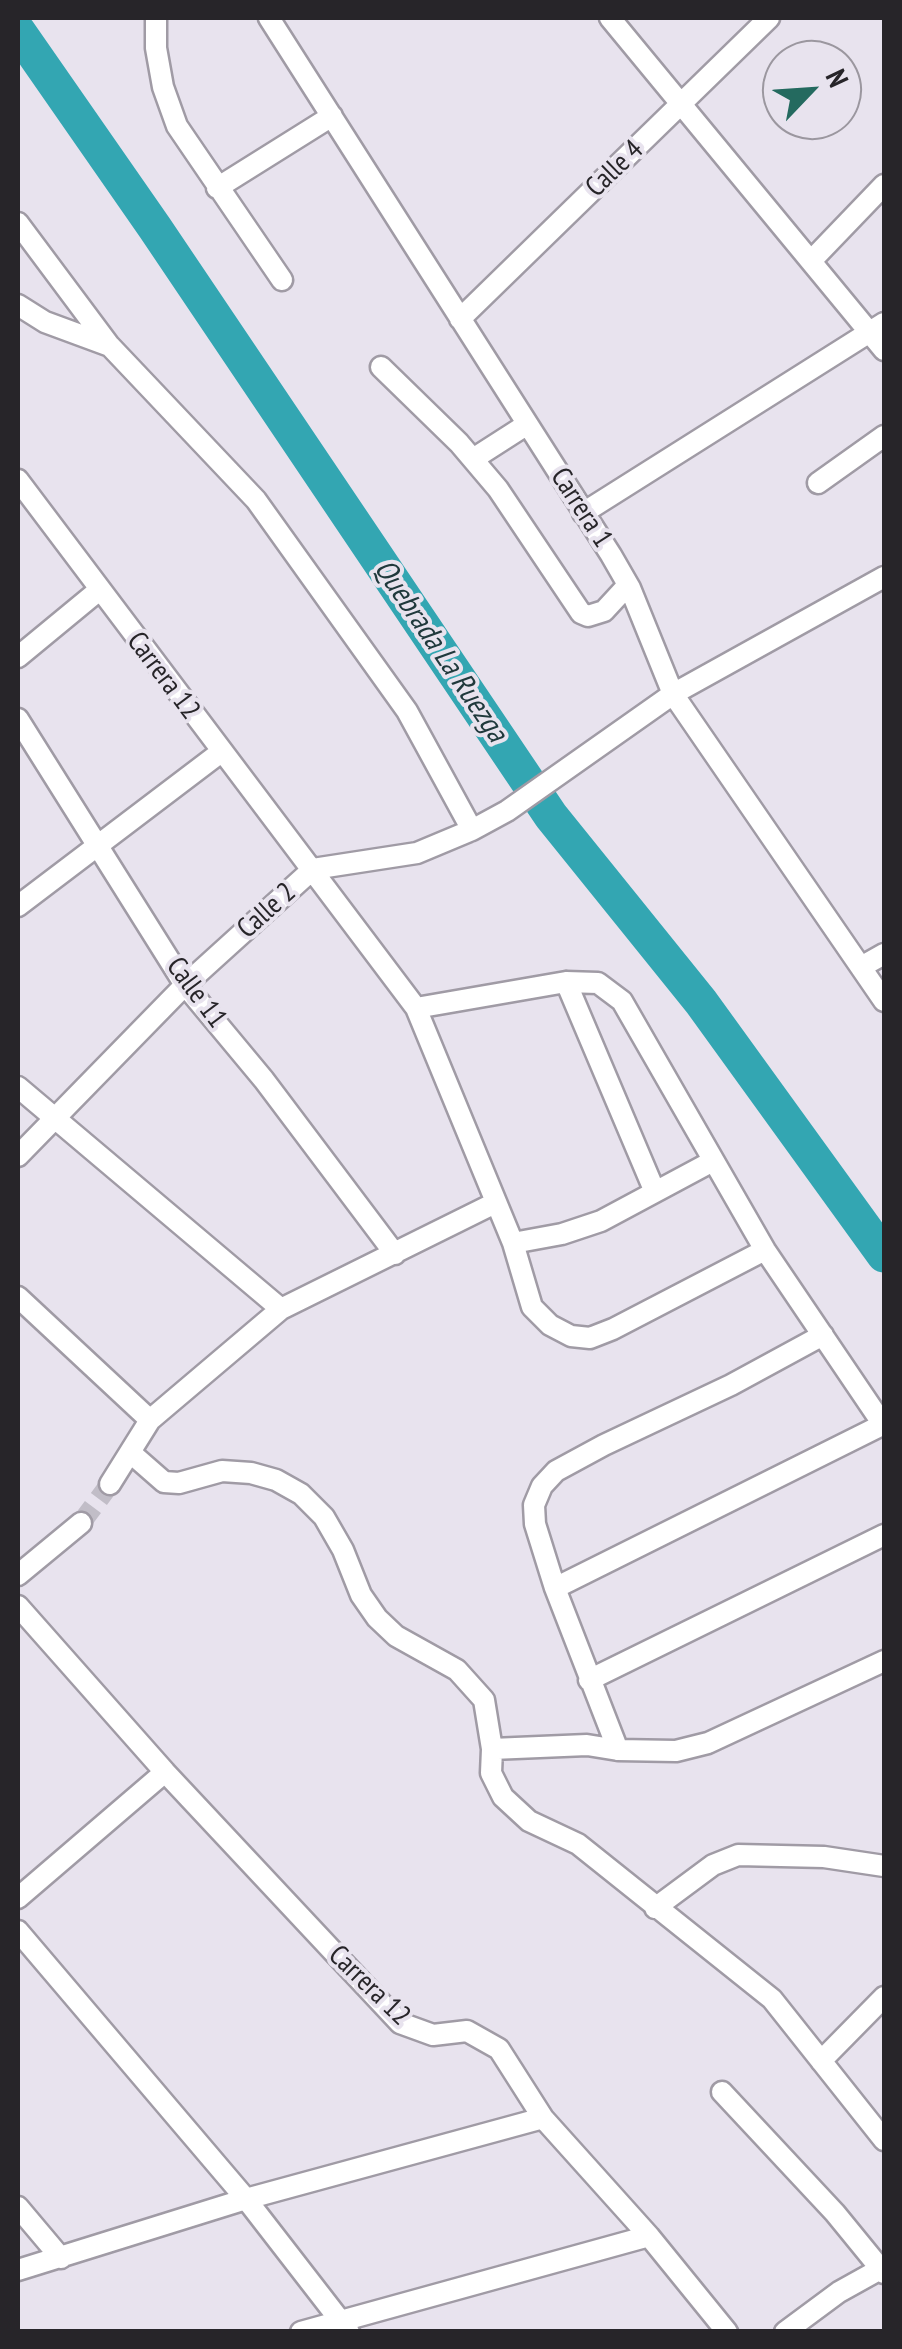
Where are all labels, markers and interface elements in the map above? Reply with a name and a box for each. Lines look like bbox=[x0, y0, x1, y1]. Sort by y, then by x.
north arrow bbox=[762, 40, 862, 140]
text: N bbox=[818, 63, 858, 93]
street label: Calle 4 bbox=[579, 134, 651, 204]
street label: Carrera 1 bbox=[543, 462, 619, 554]
water label: Quebrada La Ruezga bbox=[366, 553, 514, 749]
street label: Carrera 12 bbox=[119, 626, 207, 726]
street label: Calle 2 bbox=[231, 876, 303, 946]
street label: Calle 11 bbox=[159, 951, 233, 1035]
street label: Carrera 12 bbox=[321, 1939, 417, 2033]

